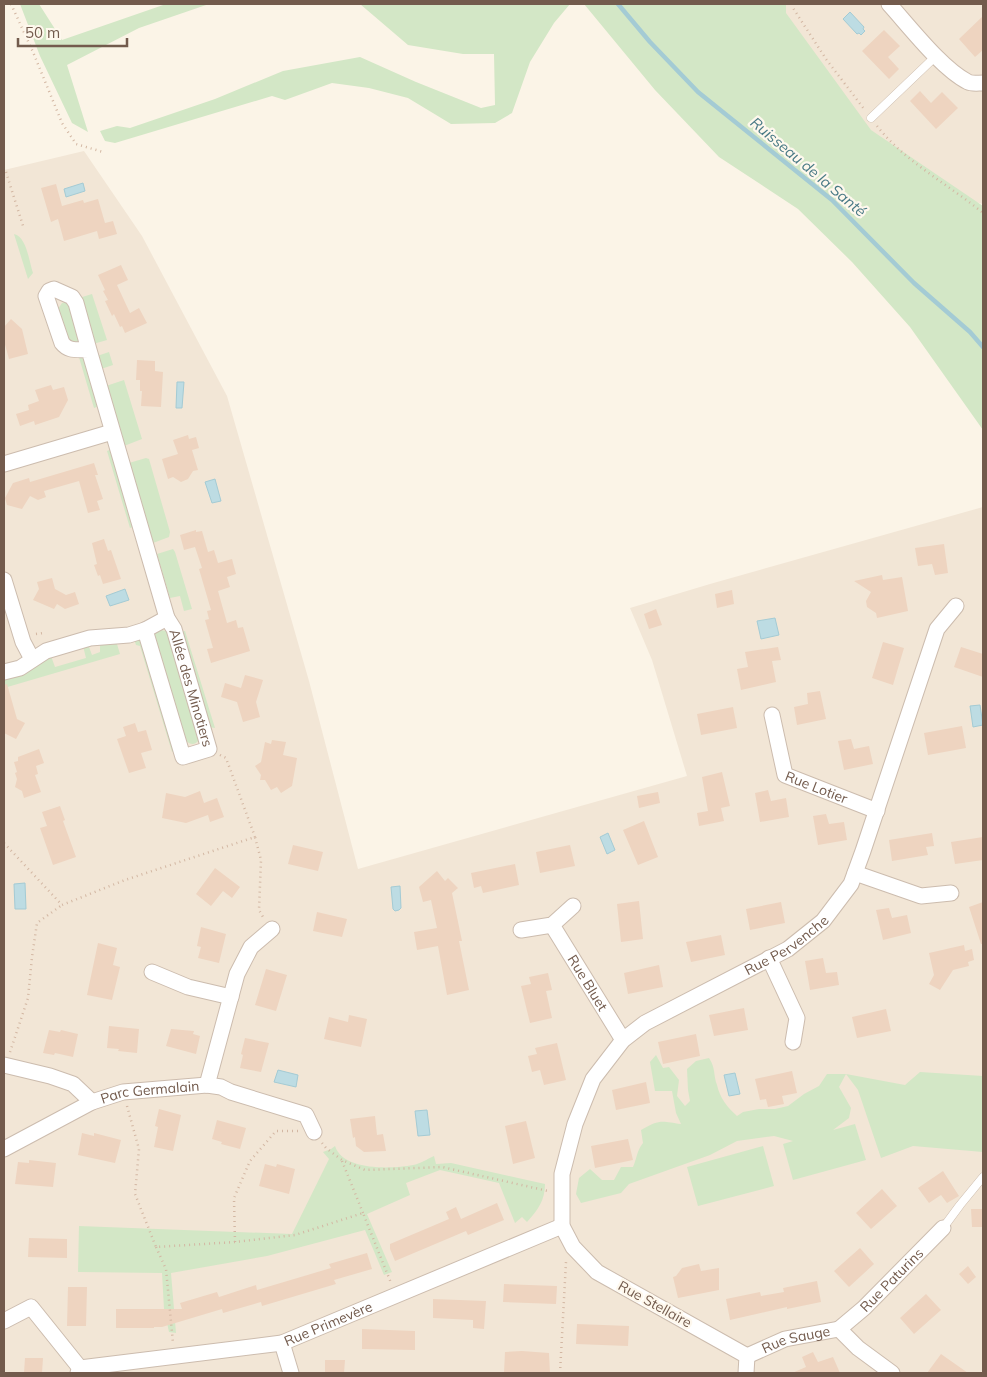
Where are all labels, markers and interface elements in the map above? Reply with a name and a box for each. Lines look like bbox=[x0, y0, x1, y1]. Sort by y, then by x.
scale bar bbox=[18, 15, 126, 47]
text: 50 m bbox=[25, 23, 60, 42]
water label: Ruisseau de la Santé bbox=[747, 113, 870, 221]
street label: Allée des Minotiers bbox=[165, 627, 217, 749]
street label: Rue Lotier bbox=[783, 767, 851, 808]
street label: Rue Pervenche bbox=[741, 912, 833, 979]
street label: Rue Bluet bbox=[564, 952, 612, 1014]
street label: Parc Germalain bbox=[98, 1077, 200, 1108]
street label: Rue Paturins bbox=[856, 1244, 927, 1316]
street label: Rue Stellaire bbox=[615, 1276, 695, 1332]
street label: Rue Primevère bbox=[281, 1297, 375, 1350]
street label: Rue Sauge bbox=[759, 1322, 831, 1357]

